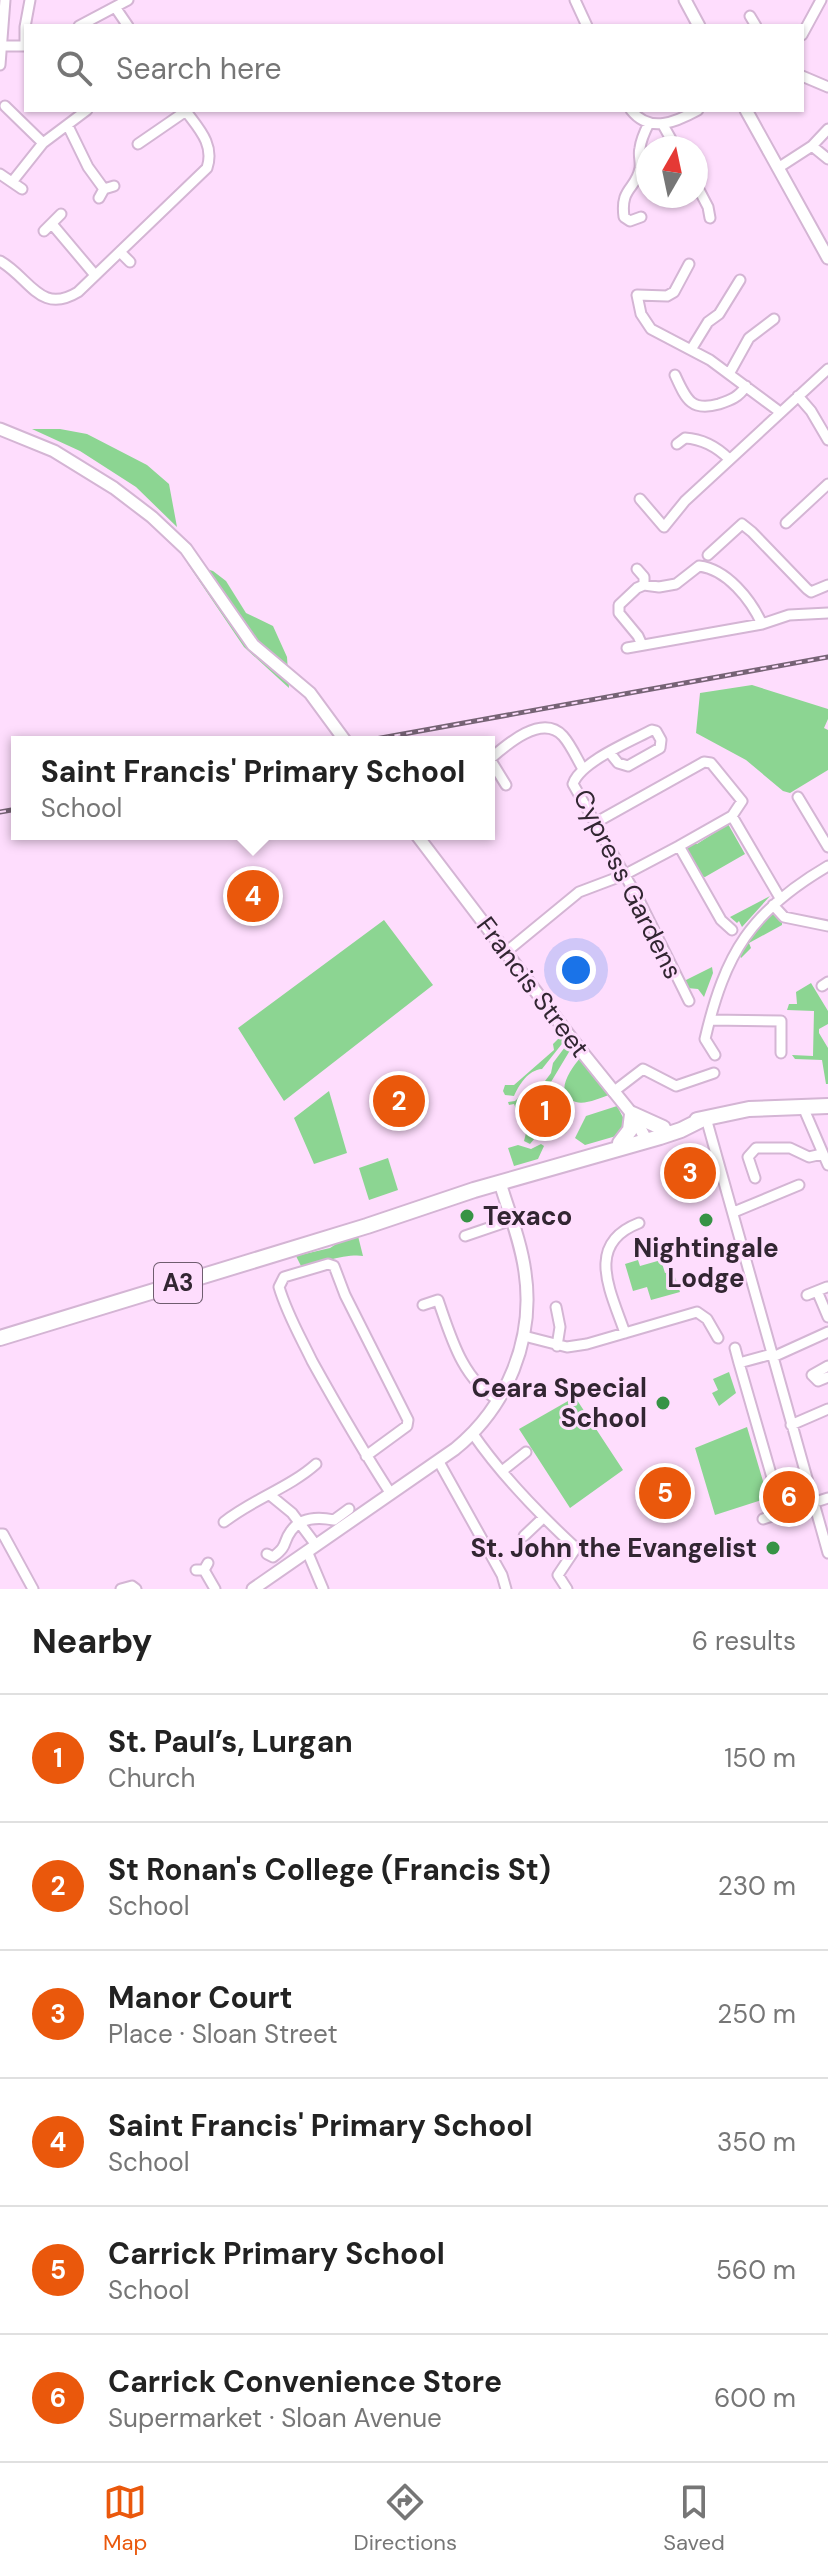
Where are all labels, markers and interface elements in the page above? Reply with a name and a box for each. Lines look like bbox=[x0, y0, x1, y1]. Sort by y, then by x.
search box bbox=[24, 24, 804, 112]
icon: search bbox=[52, 46, 96, 90]
text: Search here bbox=[116, 49, 282, 88]
north arrow bbox=[636, 136, 708, 208]
popup bbox=[11, 736, 495, 840]
text: Saint Francis' Primary School bbox=[41, 752, 465, 791]
street label: Cypress Gardens bbox=[566, 783, 690, 985]
text: School bbox=[41, 791, 122, 825]
pin: 4 bbox=[227, 866, 279, 926]
street label: Francis Street bbox=[469, 910, 597, 1064]
your location bbox=[556, 950, 596, 990]
pin: 2 bbox=[373, 1071, 425, 1131]
pin: 1 bbox=[519, 1081, 571, 1141]
pin: 3 bbox=[664, 1143, 716, 1203]
place label: Texaco bbox=[483, 1199, 572, 1233]
marker: Texaco bbox=[458, 1207, 476, 1225]
marker: Nightingale Lodge bbox=[697, 1211, 715, 1229]
place label: Nightingale Lodge bbox=[633, 1231, 779, 1295]
road number: A3 bbox=[154, 1263, 202, 1303]
place label: Ceara Special School bbox=[471, 1371, 647, 1435]
marker: Ceara Special School bbox=[654, 1394, 672, 1412]
pin: 5 bbox=[639, 1463, 691, 1523]
pin: 6 bbox=[763, 1467, 815, 1527]
place label: St. John the Evangelist bbox=[470, 1531, 757, 1565]
marker: St. John the Evangelist bbox=[764, 1539, 782, 1557]
text: Nearby bbox=[32, 1619, 152, 1664]
text: 6 results bbox=[692, 1624, 796, 1658]
text: St. Paul’s, Lurgan bbox=[108, 1722, 353, 1761]
text: 1 bbox=[53, 1741, 63, 1775]
text: 150 m bbox=[724, 1741, 796, 1775]
text: Church bbox=[108, 1761, 195, 1795]
text: St Ronan's College (Francis St) bbox=[108, 1850, 551, 1889]
text: 2 bbox=[50, 1869, 66, 1903]
text: 230 m bbox=[718, 1869, 796, 1903]
text: School bbox=[108, 1889, 190, 1923]
text: Manor Court bbox=[108, 1978, 292, 2017]
text: 3 bbox=[50, 1997, 66, 2031]
text: 250 m bbox=[717, 1997, 796, 2031]
text: Place · Sloan Street bbox=[108, 2017, 338, 2051]
text: Saint Francis' Primary School bbox=[108, 2106, 533, 2145]
text: 4 bbox=[50, 2125, 66, 2159]
text: 350 m bbox=[717, 2125, 796, 2159]
text: School bbox=[108, 2145, 190, 2179]
text: Carrick Primary School bbox=[108, 2234, 445, 2273]
text: 5 bbox=[50, 2253, 66, 2287]
text: 560 m bbox=[716, 2253, 796, 2287]
text: School bbox=[108, 2273, 190, 2307]
text: Carrick Convenience Store bbox=[108, 2362, 502, 2401]
text: 6 bbox=[50, 2381, 66, 2415]
text: 600 m bbox=[714, 2381, 796, 2415]
text: Supermarket · Sloan Avenue bbox=[108, 2401, 442, 2435]
tab: Map bbox=[103, 2480, 147, 2557]
tab: Directions bbox=[354, 2480, 457, 2557]
tab: Saved bbox=[663, 2480, 725, 2557]

